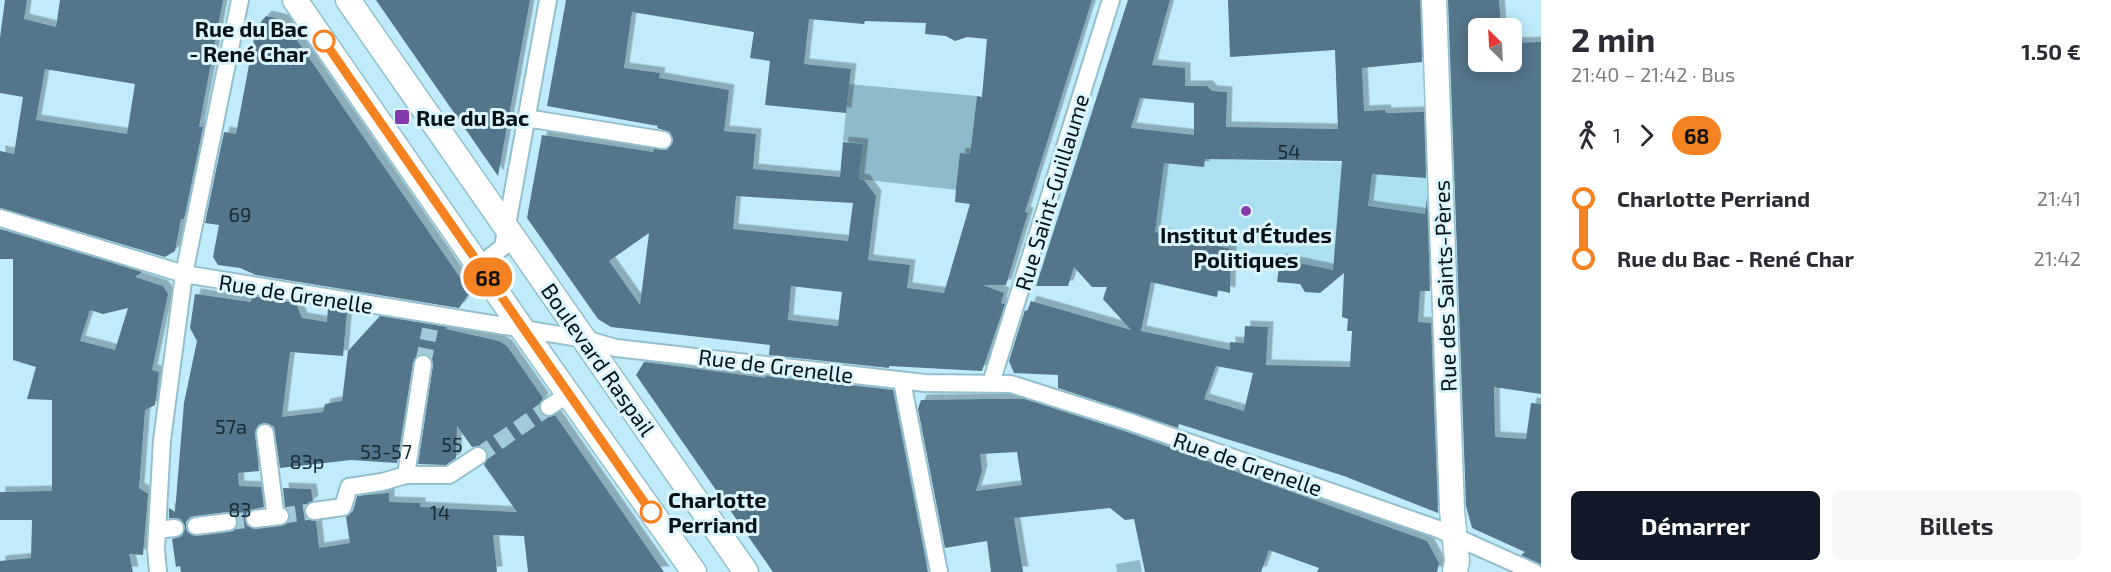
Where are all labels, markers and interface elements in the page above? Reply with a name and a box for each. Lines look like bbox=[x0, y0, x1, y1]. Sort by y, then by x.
place label: Rue du Bac - René Char bbox=[189, 15, 309, 66]
north arrow bbox=[1468, 18, 1522, 72]
map controls bbox=[1468, 18, 1522, 72]
text: 2 min bbox=[1571, 19, 1655, 59]
marker: Rue du Bac - René Char bbox=[313, 30, 335, 52]
text: 1.50 € bbox=[2021, 38, 2081, 64]
text: 21:40 – 21:42 · Bus bbox=[1571, 62, 1735, 86]
street label: Rue Saint-Guillaume bbox=[1009, 91, 1093, 293]
place label: Rue du Bac bbox=[416, 104, 529, 130]
marker: Rue du Bac bbox=[393, 108, 411, 126]
icon: walk bbox=[1571, 119, 1604, 152]
icon: forward bbox=[1630, 119, 1663, 152]
text: 1 bbox=[1613, 123, 1621, 147]
text: 68 bbox=[1684, 123, 1709, 148]
house number: 54 bbox=[1277, 139, 1301, 163]
street label: Rue des Saints-Pères bbox=[1427, 180, 1461, 392]
text: Charlotte Perriand bbox=[1617, 185, 1810, 211]
text: 21:41 bbox=[2037, 186, 2081, 210]
house number: 69 bbox=[229, 202, 251, 226]
marker: Institut d'Études Politiques bbox=[1239, 204, 1253, 218]
place label: Institut d'Études Politiques bbox=[1160, 221, 1332, 272]
text: Rue du Bac - René Char bbox=[1617, 245, 1854, 271]
text: 21:42 bbox=[2034, 246, 2081, 270]
line badge: 68 bbox=[461, 258, 515, 296]
text: 68 bbox=[475, 265, 501, 290]
street label: Rue de Grenelle bbox=[217, 268, 375, 318]
street label: Boulevard Raspail bbox=[537, 278, 662, 441]
street label: Rue de Grenelle bbox=[697, 343, 855, 387]
house number: 57a bbox=[215, 414, 247, 438]
street label: Rue de Grenelle bbox=[1170, 425, 1326, 501]
house number: 55 bbox=[441, 432, 463, 456]
house number: 53-57 bbox=[360, 439, 412, 463]
house number: 83p bbox=[290, 449, 324, 473]
place label: Charlotte Perriand bbox=[668, 486, 767, 537]
button: Démarrer bbox=[1571, 491, 1820, 560]
button: Billets bbox=[1832, 491, 2081, 560]
house number: 83 bbox=[228, 497, 252, 521]
house number: 14 bbox=[430, 500, 450, 524]
marker: Charlotte Perriand bbox=[640, 501, 662, 523]

